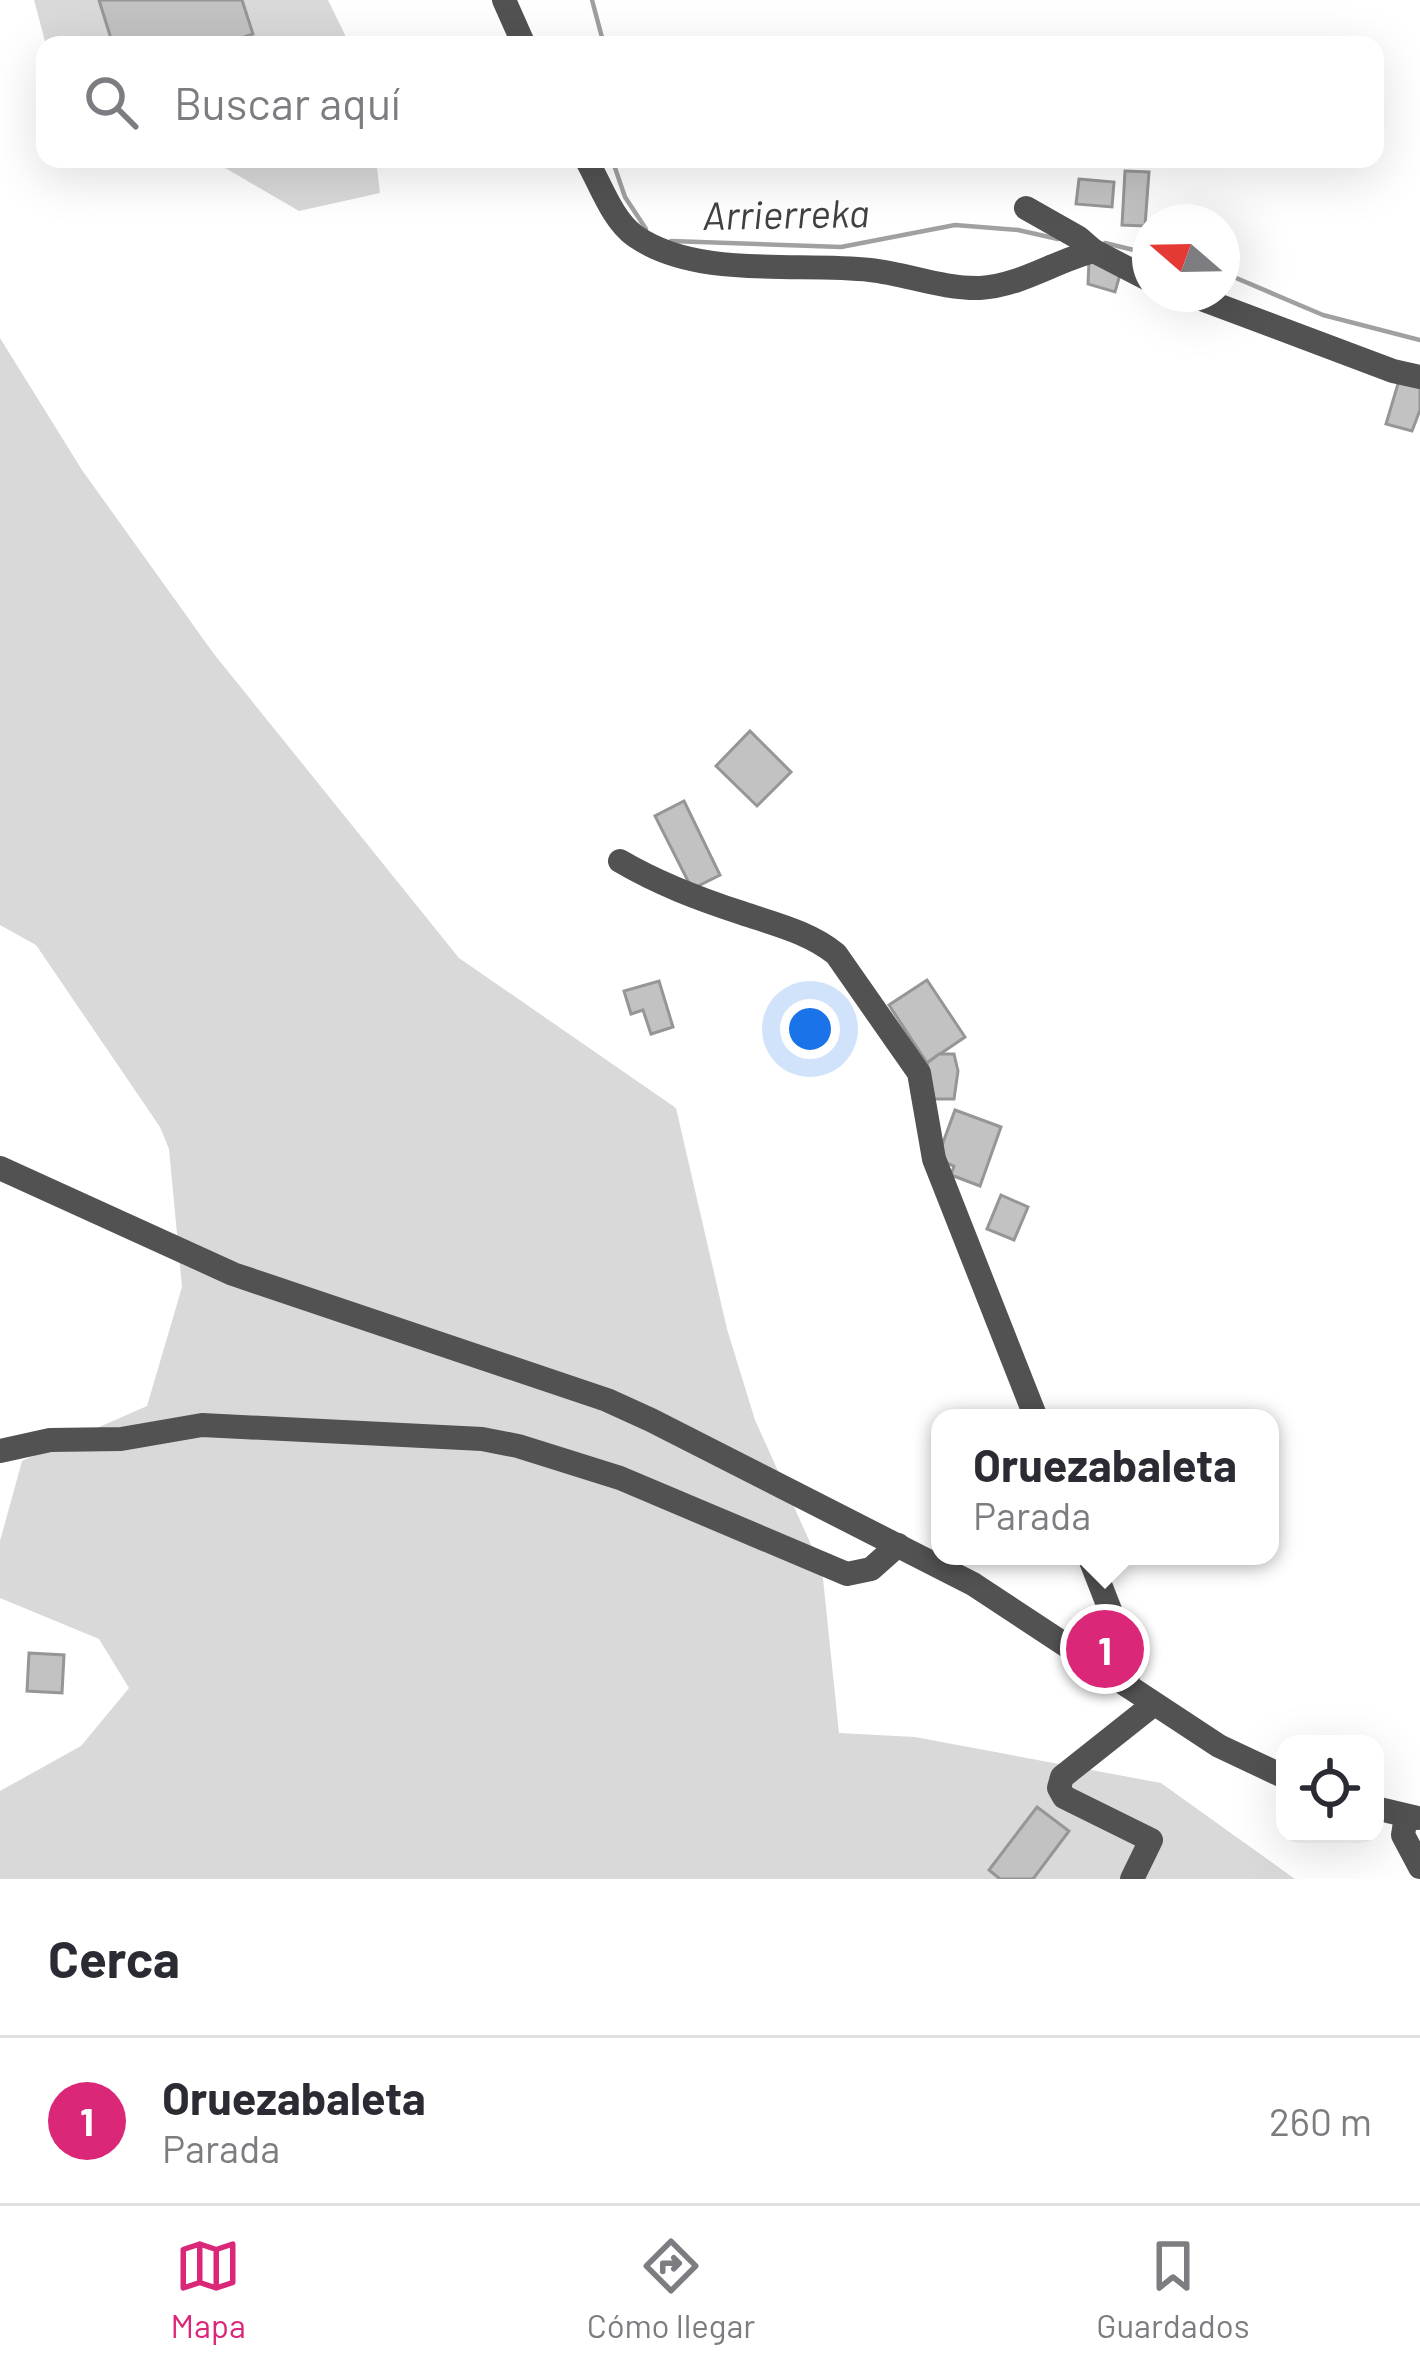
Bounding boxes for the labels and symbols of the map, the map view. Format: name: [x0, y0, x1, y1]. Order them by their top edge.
water label: Arrierreka: [702, 188, 870, 238]
north arrow: [1132, 204, 1240, 312]
your location: [780, 999, 840, 1059]
pin: 1: [1066, 1604, 1144, 1694]

